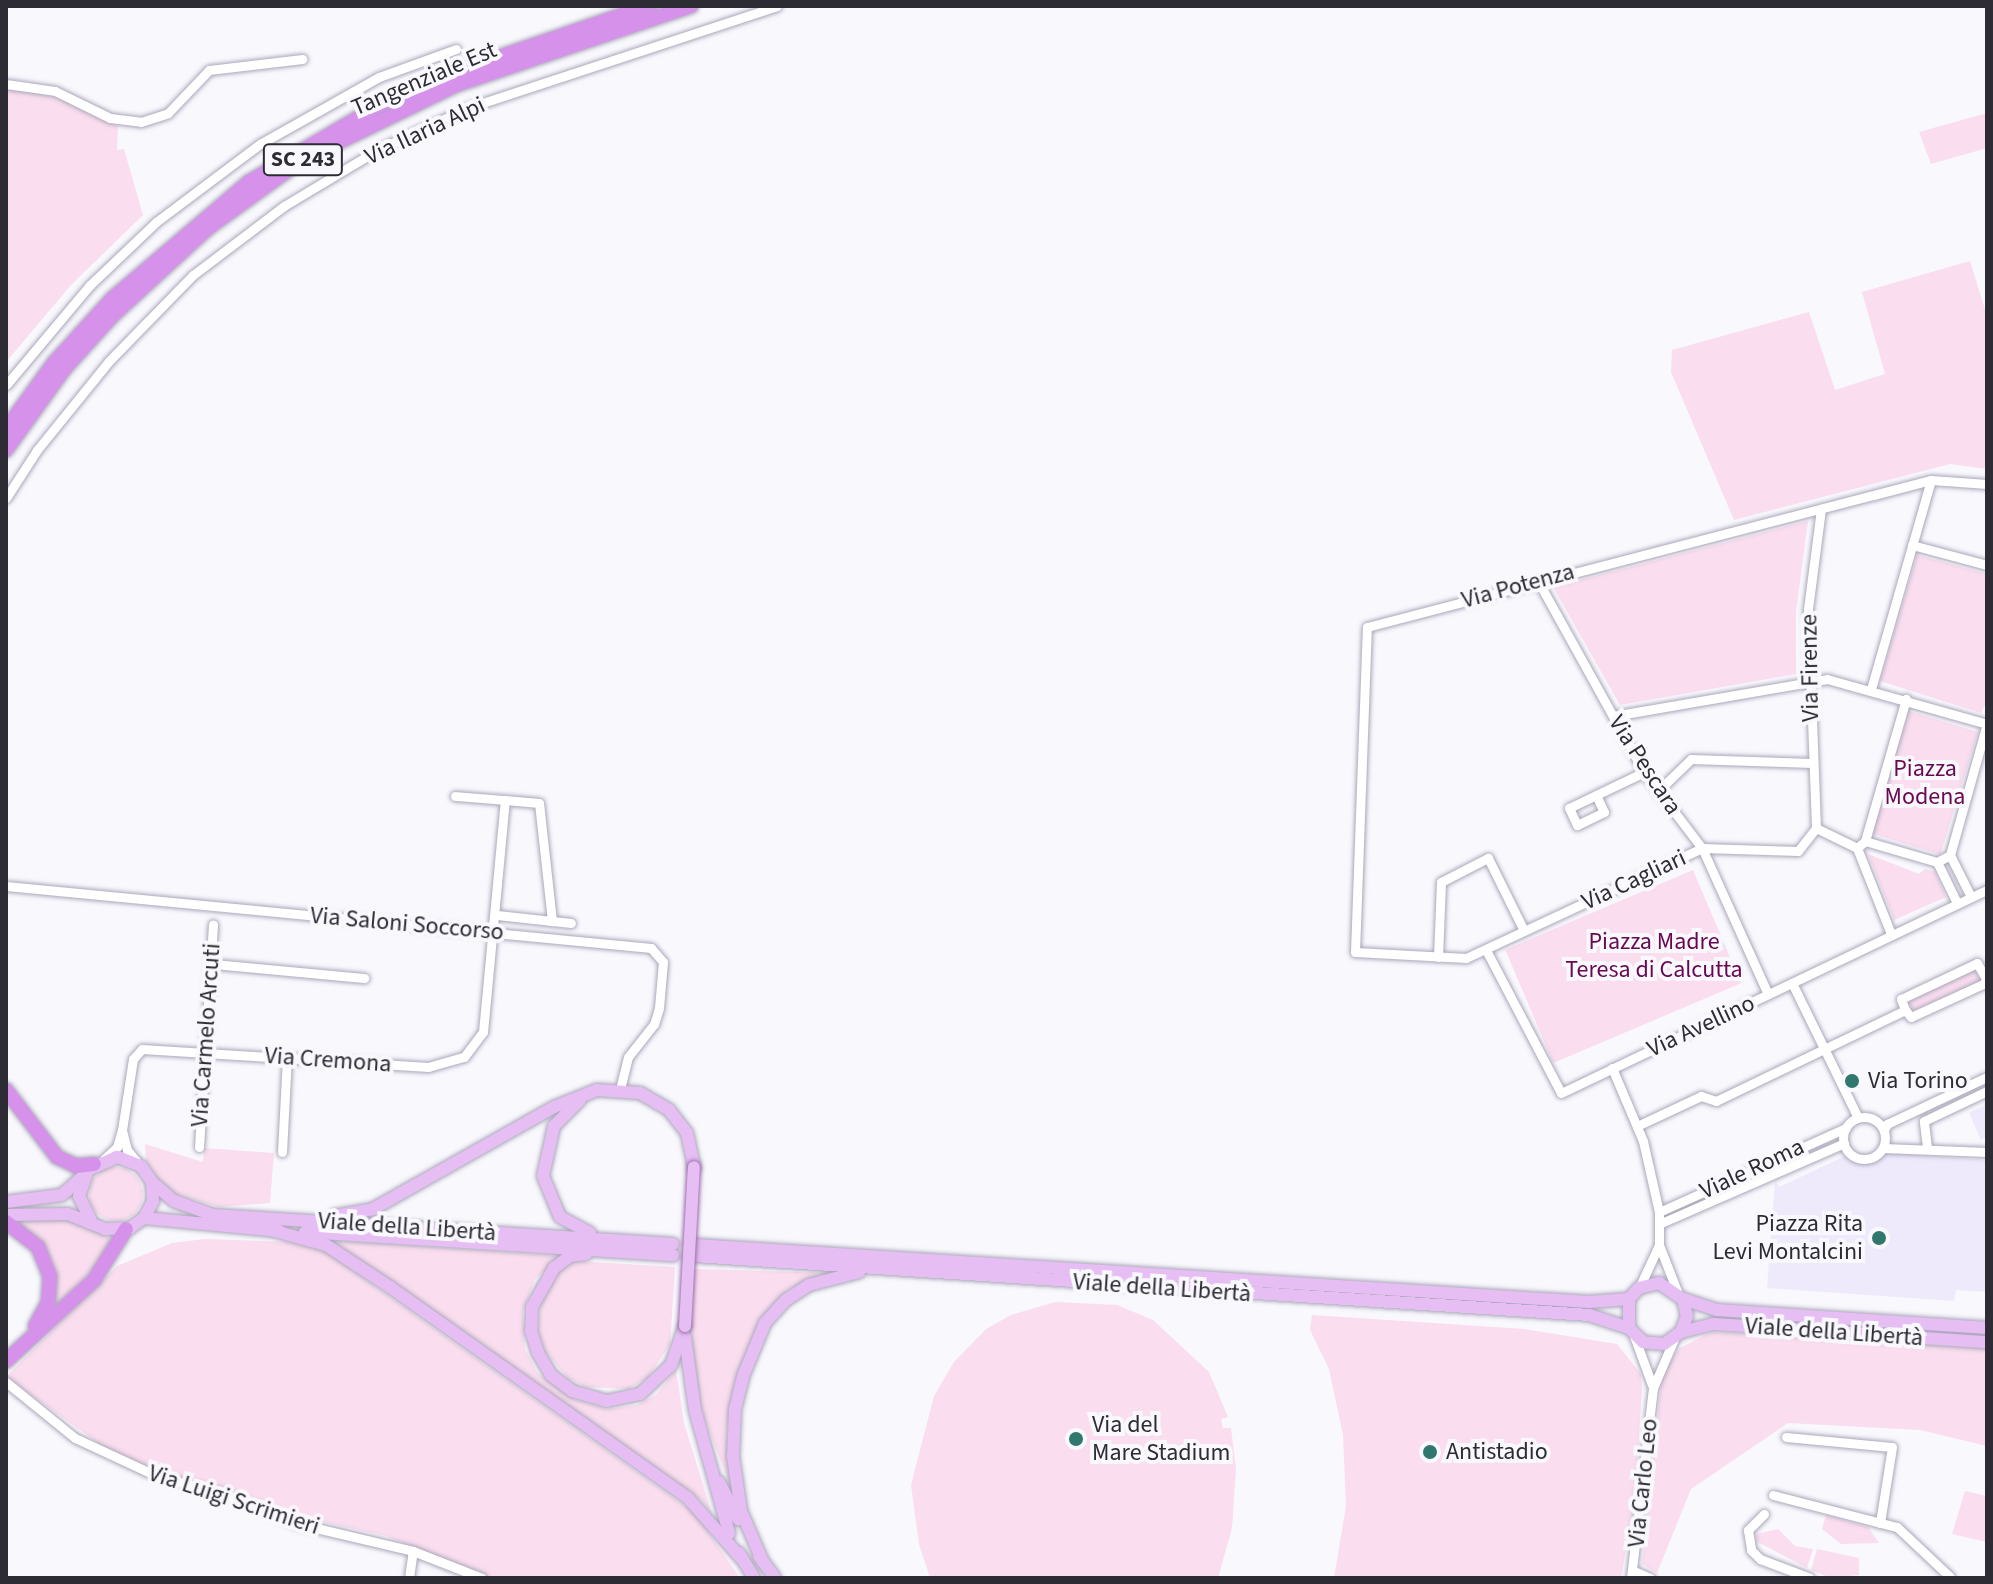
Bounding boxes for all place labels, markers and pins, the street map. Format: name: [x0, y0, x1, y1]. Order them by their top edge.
place label: Via Torino: [1868, 1067, 1968, 1095]
marker: Via Torino: [1843, 1072, 1861, 1090]
place label: Piazza Rita Levi Montalcini: [1712, 1210, 1863, 1266]
marker: Piazza Rita Levi Montalcini: [1870, 1229, 1888, 1247]
place label: Via del Mare Stadium: [1092, 1411, 1230, 1467]
marker: Via del Mare Stadium: [1067, 1430, 1085, 1448]
place label: Antistadio: [1446, 1438, 1548, 1466]
marker: Antistadio: [1421, 1443, 1439, 1461]

